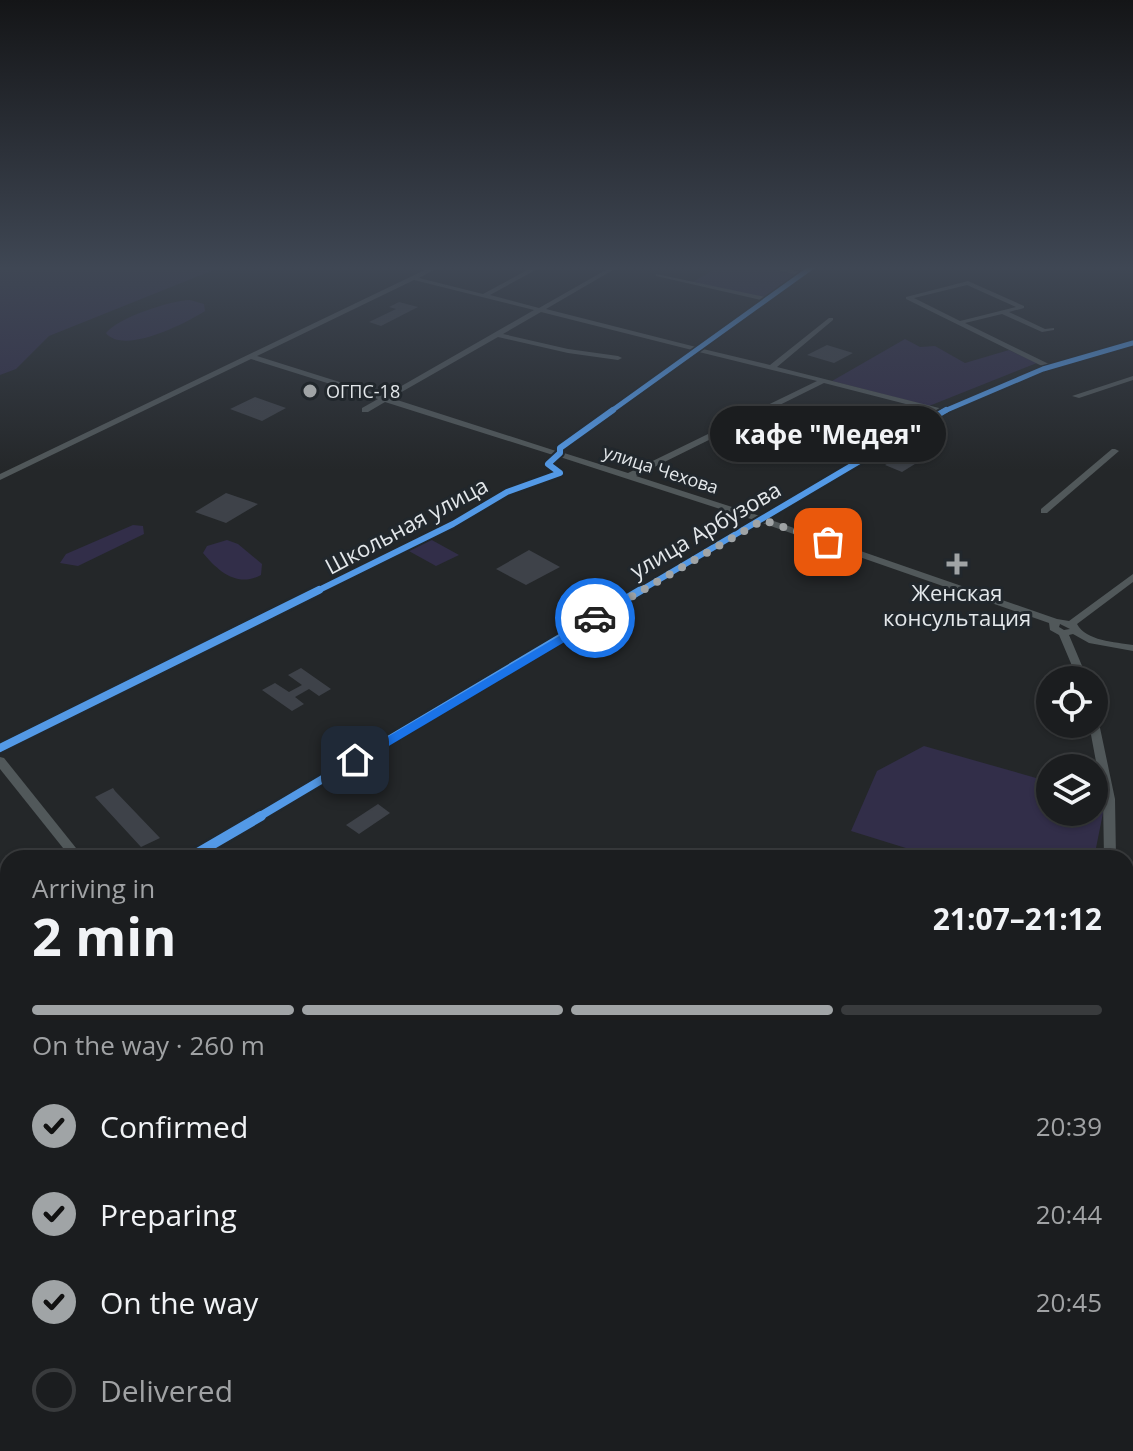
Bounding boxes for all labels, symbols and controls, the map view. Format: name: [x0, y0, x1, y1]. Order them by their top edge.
place label: ОГПС-18: [326, 379, 400, 403]
marker: ОГПС-18: [301, 382, 319, 400]
callout: кафе "Медея": [710, 406, 946, 462]
text: кафе "Медея": [734, 416, 922, 452]
street label: улица Чехова: [600, 439, 722, 499]
street label: Школьная улица: [319, 469, 493, 581]
street label: улица Арбузова: [624, 474, 786, 584]
pin: [794, 508, 862, 576]
icon: bag: [806, 520, 850, 564]
marker: Женская консультация: [946, 553, 968, 575]
place label: Женская консультация: [883, 577, 1031, 632]
courier: [555, 578, 635, 658]
icon: car: [573, 596, 617, 640]
map controls: [1036, 666, 1108, 826]
button: locate: [1036, 666, 1108, 738]
pin: [321, 726, 389, 794]
icon: home: [333, 738, 377, 782]
button: layers: [1036, 754, 1108, 826]
text: Arriving in: [32, 870, 155, 906]
text: 21:07–21:12: [933, 898, 1102, 939]
text: 2 min: [32, 900, 176, 971]
text: On the way · 260 m: [32, 1027, 265, 1063]
icon: check: [32, 1104, 76, 1148]
text: Confirmed: [100, 1106, 248, 1147]
text: 20:39: [1036, 1108, 1102, 1144]
icon: check: [32, 1192, 76, 1236]
text: Preparing: [100, 1194, 237, 1235]
text: 20:44: [1036, 1196, 1102, 1232]
icon: check: [32, 1280, 76, 1324]
text: On the way: [100, 1282, 258, 1323]
text: 20:45: [1036, 1284, 1102, 1320]
text: Delivered: [100, 1370, 233, 1411]

